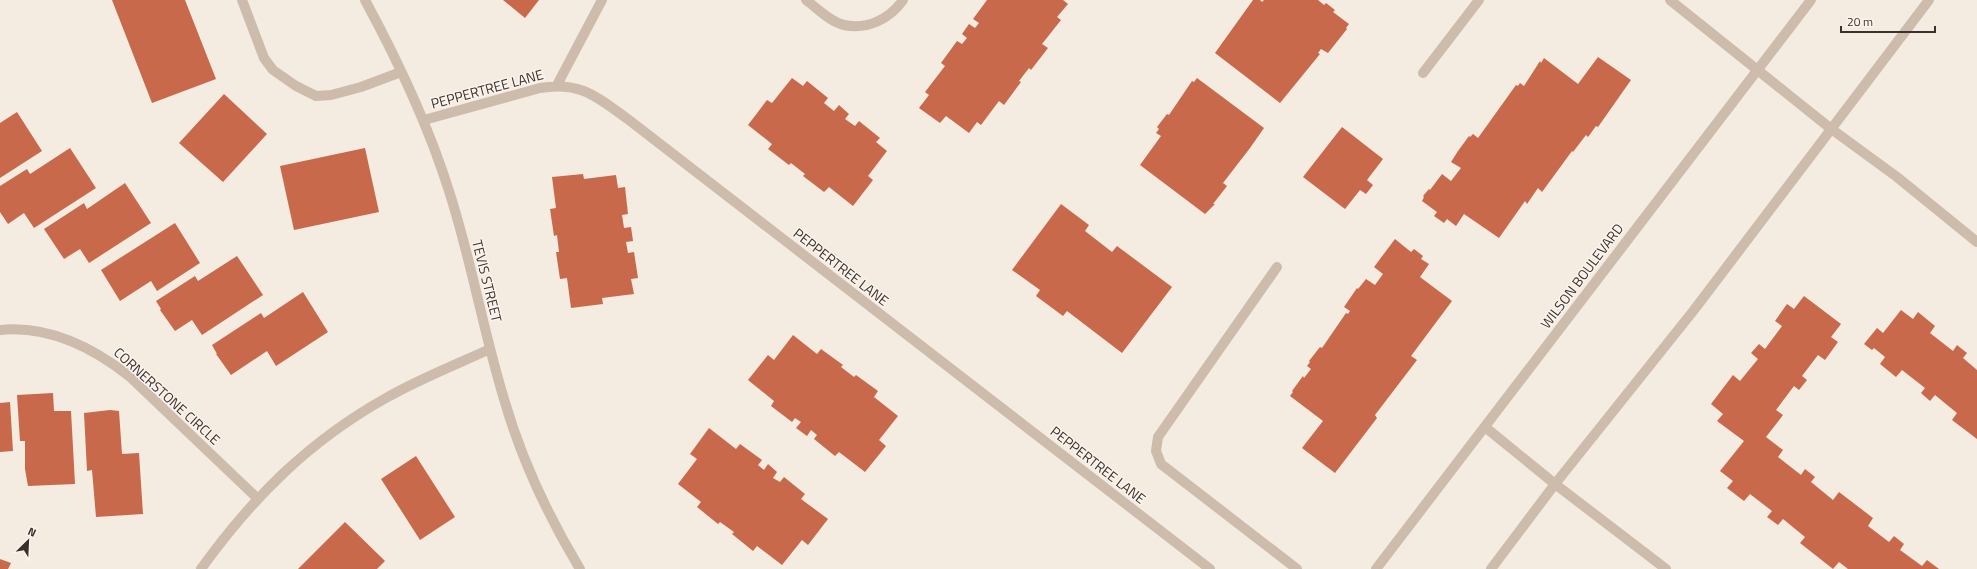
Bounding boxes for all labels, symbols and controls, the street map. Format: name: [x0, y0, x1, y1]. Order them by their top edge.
scale bar: [1841, 8, 1935, 34]
text: 20 m: [1847, 12, 1873, 31]
street label: PEPPERTREE LANE: [428, 63, 546, 114]
street label: WILSON BOULEVARD: [1535, 219, 1628, 333]
street label: PEPPERTREE LANE: [789, 223, 894, 311]
street label: TEVIS STREET: [467, 238, 508, 325]
street label: CORNERSTONE CIRCLE: [109, 342, 225, 449]
street label: PEPPERTREE LANE: [1046, 421, 1151, 509]
north arrow: [8, 521, 48, 561]
text: N: [25, 523, 39, 541]

